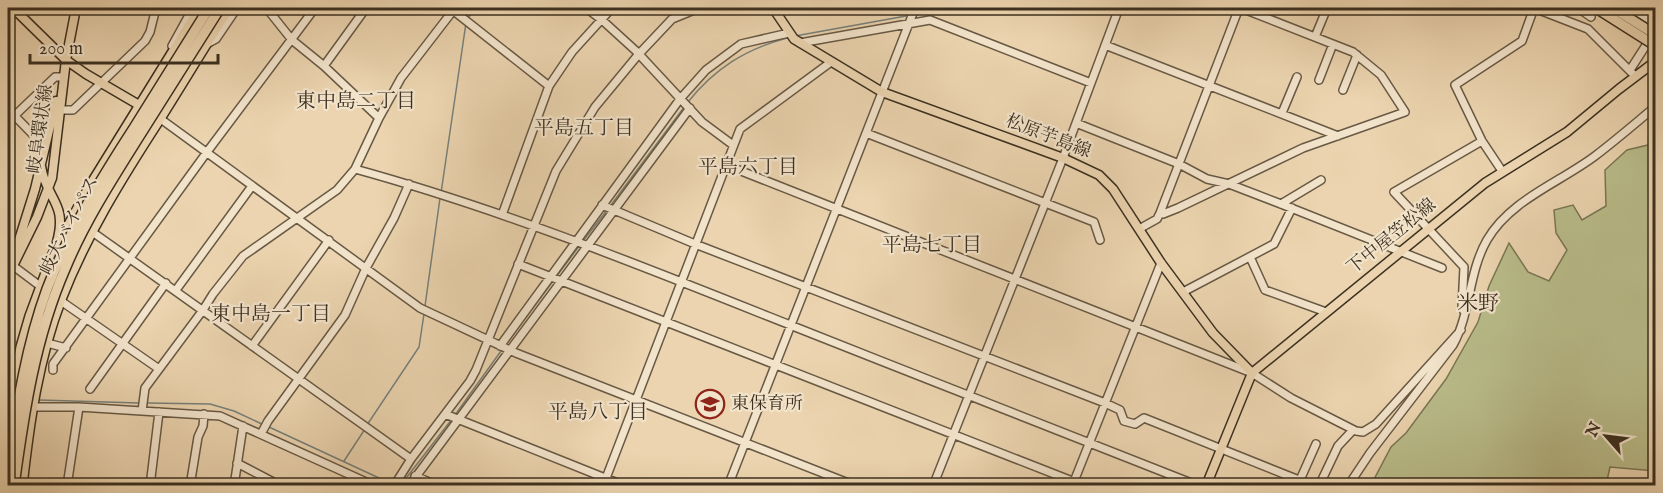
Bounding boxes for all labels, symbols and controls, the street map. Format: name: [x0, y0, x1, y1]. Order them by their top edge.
scale bar: [30, 27, 218, 65]
text: 200 m: [39, 38, 83, 61]
street label: 岐阜環状線: [23, 83, 59, 175]
district label: 東中島二丁目: [296, 89, 416, 114]
street label: 松原芋島線: [1002, 110, 1094, 164]
district label: 平島五丁目: [534, 116, 634, 141]
district label: 平島六丁目: [698, 155, 798, 180]
street label: 岐大バイパス: [35, 173, 105, 279]
street label: 下中屋笠松線: [1343, 194, 1441, 280]
district label: 平島七丁目: [882, 233, 982, 258]
district label: 米野: [1457, 291, 1499, 318]
district label: 東中島一丁目: [211, 302, 331, 327]
school or university icon: 東保育所: [694, 388, 726, 420]
place label: 東保育所: [731, 393, 803, 416]
district label: 平島八丁目: [548, 400, 648, 425]
north arrow: [1576, 406, 1636, 466]
text: N: [1582, 419, 1607, 442]

